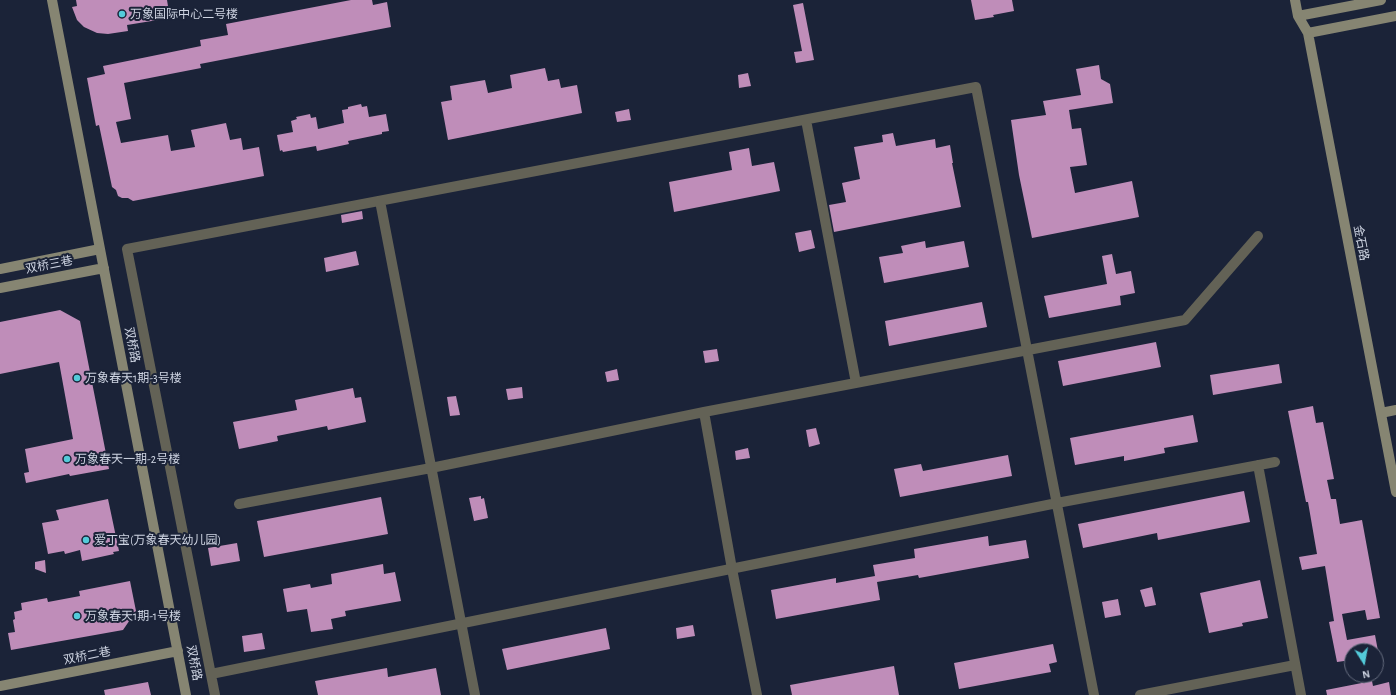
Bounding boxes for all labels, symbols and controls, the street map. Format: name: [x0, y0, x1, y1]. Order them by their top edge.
place label: 万象国际中心二号楼: [130, 7, 238, 21]
marker: 万象国际中心二号楼: [117, 9, 127, 19]
street label: 金石路: [1350, 224, 1372, 262]
street label: 双桥三巷: [24, 253, 74, 277]
street label: 双桥路: [121, 326, 143, 364]
place label: 万象春天1期-3号楼: [85, 371, 182, 385]
marker: 万象春天1期-3号楼: [72, 373, 82, 383]
place label: 万象春天一期-2号楼: [75, 452, 180, 466]
marker: 万象春天一期-2号楼: [62, 454, 72, 464]
place label: 爱丁宝(万象春天幼儿园): [94, 533, 221, 547]
marker: 爱丁宝(万象春天幼儿园): [81, 535, 91, 545]
place label: 万象春天1期-1号楼: [85, 609, 181, 623]
marker: 万象春天1期-1号楼: [72, 611, 82, 621]
north arrow: [1344, 643, 1384, 683]
street label: 双桥二巷: [62, 644, 112, 668]
street label: 双桥路: [183, 644, 205, 682]
text: N: [1361, 668, 1371, 680]

